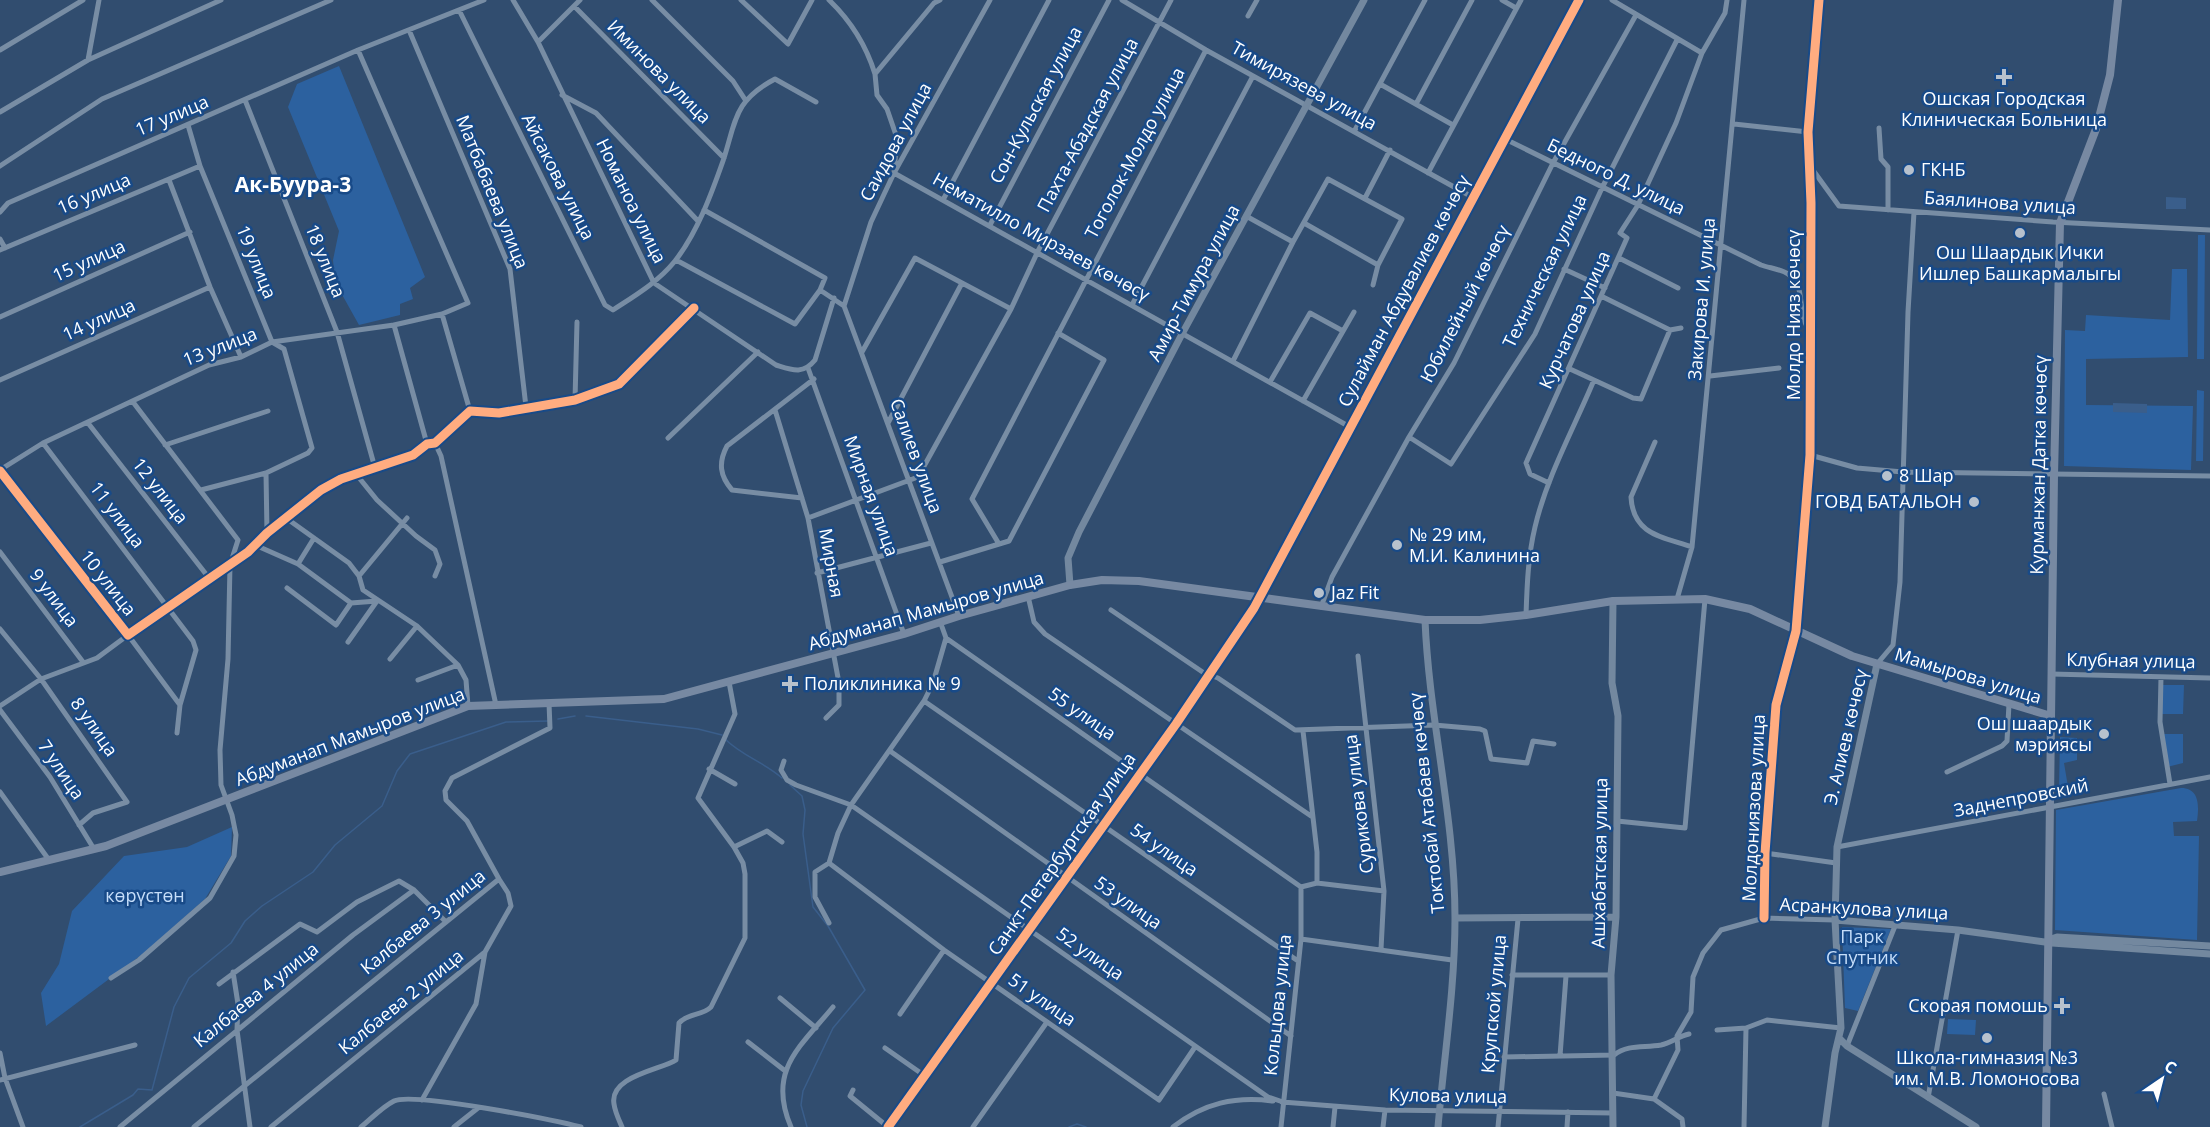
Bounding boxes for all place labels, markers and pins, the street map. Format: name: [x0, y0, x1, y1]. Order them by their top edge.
marker: Ошская Городская Клиническая Больница: [1995, 68, 2013, 86]
place label: Ошская Городская Клиническая Больница: [1901, 86, 2107, 131]
place label: ГКНБ: [1921, 157, 1966, 181]
marker: ГКНБ: [1902, 163, 1916, 177]
marker: Ош Шаардык Ички Ишлер Башкармалыгы: [2013, 226, 2027, 240]
place label: Ош Шаардык Ички Ишлер Башкармалыгы: [1919, 240, 2121, 285]
place label: 8 Шар: [1899, 463, 1954, 487]
marker: 8 Шар: [1880, 469, 1894, 483]
place label: ГОВД БАТАЛЬОН: [1815, 489, 1962, 513]
marker: ГОВД БАТАЛЬОН: [1967, 495, 1981, 509]
place label: № 29 им, М.И. Калинина: [1409, 522, 1540, 567]
marker: № 29 им, М.И. Калинина: [1390, 538, 1404, 552]
place label: Jaz Fit: [1329, 580, 1379, 604]
marker: Jaz Fit: [1312, 586, 1326, 600]
place label: Поликлиника № 9: [804, 671, 961, 695]
marker: Поликлиника № 9: [781, 675, 799, 693]
place label: Ош шаардык мэриясы: [1977, 711, 2093, 756]
marker: Ош шаардык мэриясы: [2097, 727, 2111, 741]
place label: Скорая помошь: [1908, 993, 2048, 1017]
marker: Скорая помошь: [2053, 997, 2071, 1015]
marker: Школа-гимназия №3 им. М.В. Ломоносова: [1980, 1031, 1994, 1045]
place label: Школа-гимназия №3 им. М.В. Ломоносова: [1894, 1045, 2080, 1090]

